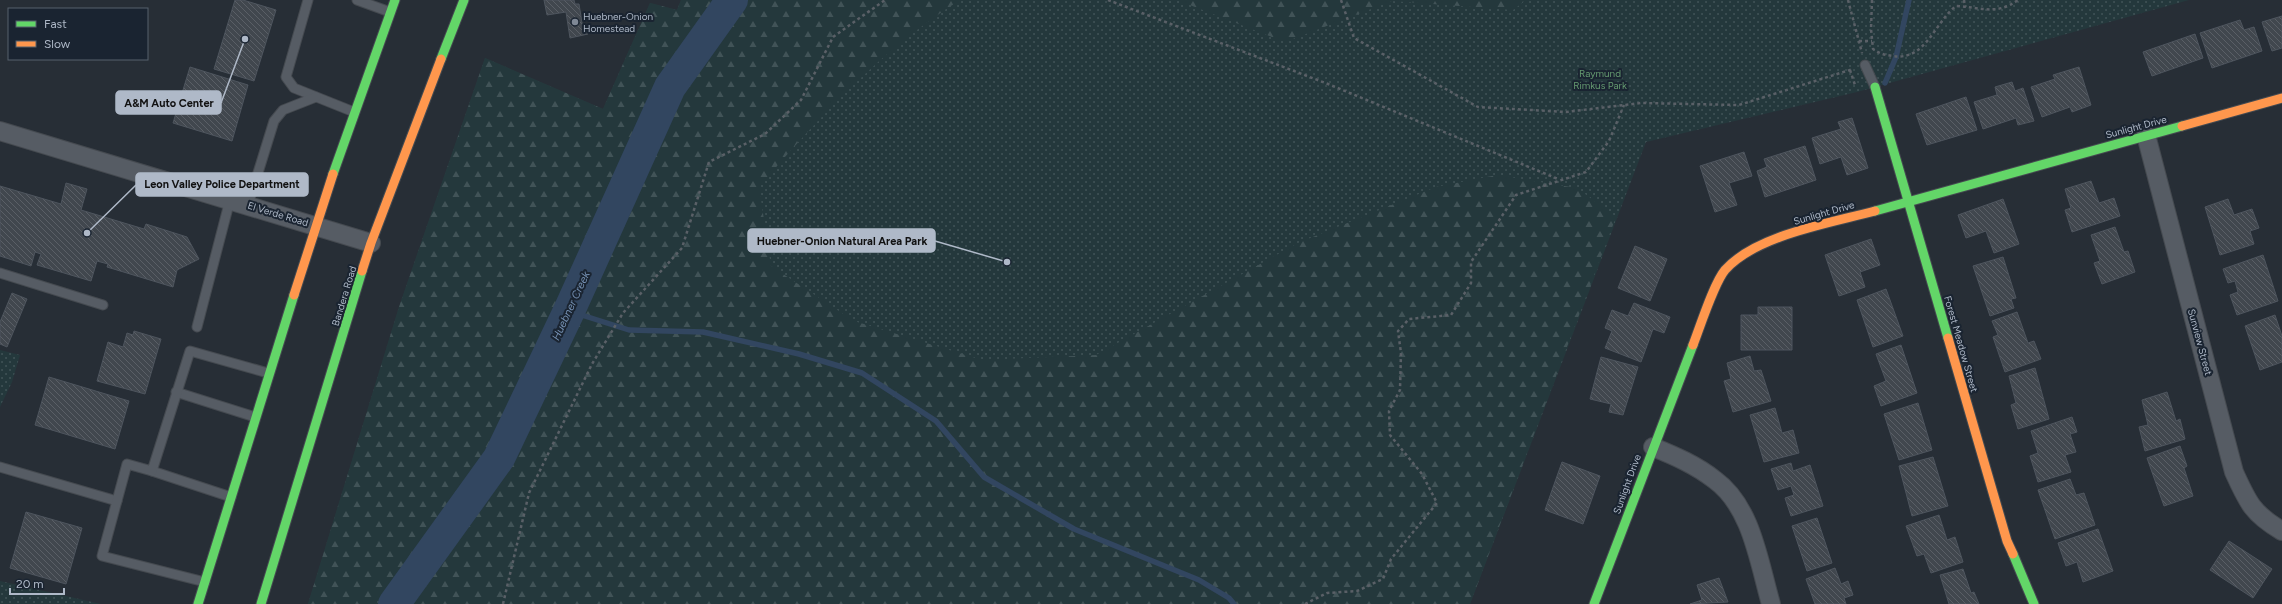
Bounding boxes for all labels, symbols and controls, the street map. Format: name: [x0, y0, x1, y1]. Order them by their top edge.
legend: [8, 8, 148, 60]
place label: Huebner-Onion Homestead: [583, 10, 653, 35]
text: Fast: [44, 17, 67, 31]
marker: Huebner-Onion Homestead: [570, 17, 580, 27]
text: Slow: [44, 37, 71, 51]
park label: Raymund Rimkus Park: [1573, 67, 1627, 92]
callout: A&M Auto Center: [116, 91, 221, 114]
text: A&M Auto Center: [124, 97, 215, 110]
street label: Sunlight Drive: [2104, 112, 2168, 141]
callout: Leon Valley Police Department: [136, 173, 308, 196]
text: Leon Valley Police Department: [144, 178, 300, 191]
street label: Sunlight Drive: [1792, 198, 1856, 228]
street label: El Verde Road: [246, 199, 310, 229]
callout: Huebner-Onion Natural Area Park: [748, 229, 935, 252]
text: Huebner-Onion Natural Area Park: [757, 235, 927, 248]
street label: Bandera Road: [329, 264, 359, 328]
water label: Huebner Creek: [549, 269, 593, 343]
street label: Forest Meadow Street: [1941, 294, 1981, 394]
street label: Sunview Street: [2185, 307, 2215, 377]
street label: Sunlight Drive: [1610, 452, 1644, 516]
scale bar: [10, 570, 64, 596]
text: 20 m: [16, 577, 44, 591]

